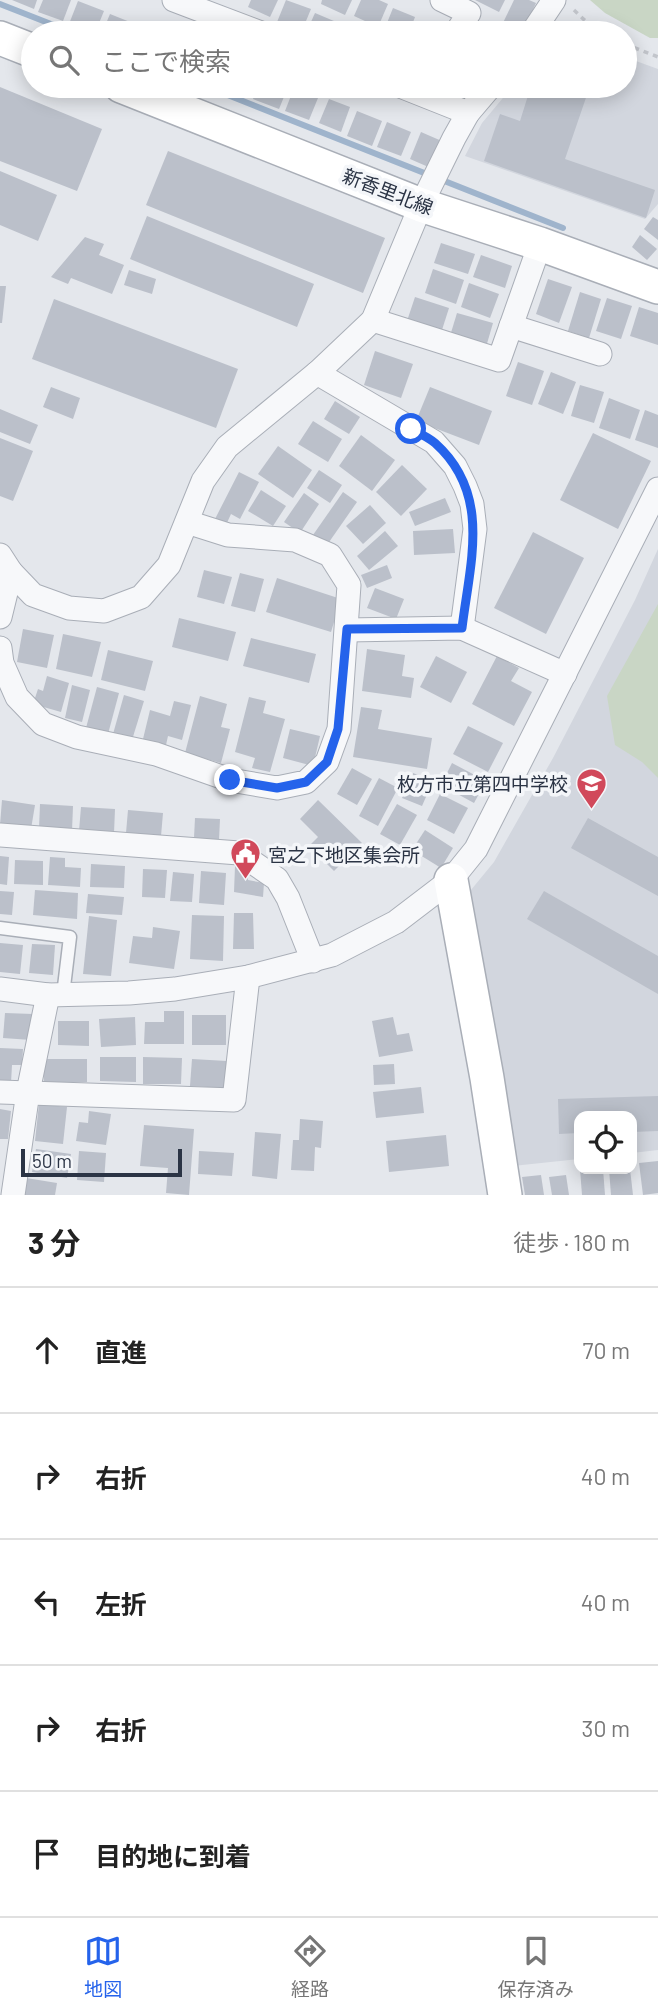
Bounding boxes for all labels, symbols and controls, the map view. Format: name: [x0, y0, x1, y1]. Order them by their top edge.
search box: [21, 21, 637, 98]
icon: search: [45, 41, 83, 79]
text: ここで検索: [101, 45, 231, 76]
street label: 新香里北線: [340, 163, 436, 219]
route start: [395, 413, 426, 444]
route end: [214, 764, 245, 795]
school or university icon: 枚方市立第四中学校: [574, 766, 608, 810]
place label: 枚方市立第四中学校: [397, 772, 568, 795]
public building icon: 宮之下地区集会所: [228, 837, 262, 881]
place label: 宮之下地区集会所: [268, 843, 420, 866]
map controls: [574, 1111, 637, 1174]
button: locate: [574, 1111, 637, 1174]
scale bar: [21, 1146, 182, 1178]
text: 50 m: [32, 1149, 72, 1172]
text: 3 分: [28, 1224, 80, 1260]
text: 徒歩 · 180 m: [513, 1228, 630, 1256]
icon: ahead: [28, 1331, 66, 1369]
text: 直進: [95, 1336, 147, 1367]
text: 70 m: [583, 1336, 630, 1364]
icon: right: [28, 1457, 66, 1495]
text: 右折: [95, 1462, 147, 1493]
text: 40 m: [581, 1462, 630, 1490]
icon: left: [28, 1583, 66, 1621]
text: 左折: [95, 1588, 147, 1619]
text: 40 m: [581, 1588, 630, 1616]
icon: right: [28, 1709, 66, 1747]
text: 右折: [95, 1714, 147, 1745]
text: 30 m: [582, 1714, 630, 1742]
icon: arrive: [28, 1835, 66, 1873]
text: 目的地に到着: [95, 1840, 251, 1871]
tab: 地図: [84, 1932, 122, 2001]
tab: 経路: [291, 1932, 329, 2001]
tab: 保存済み: [498, 1932, 574, 2001]

